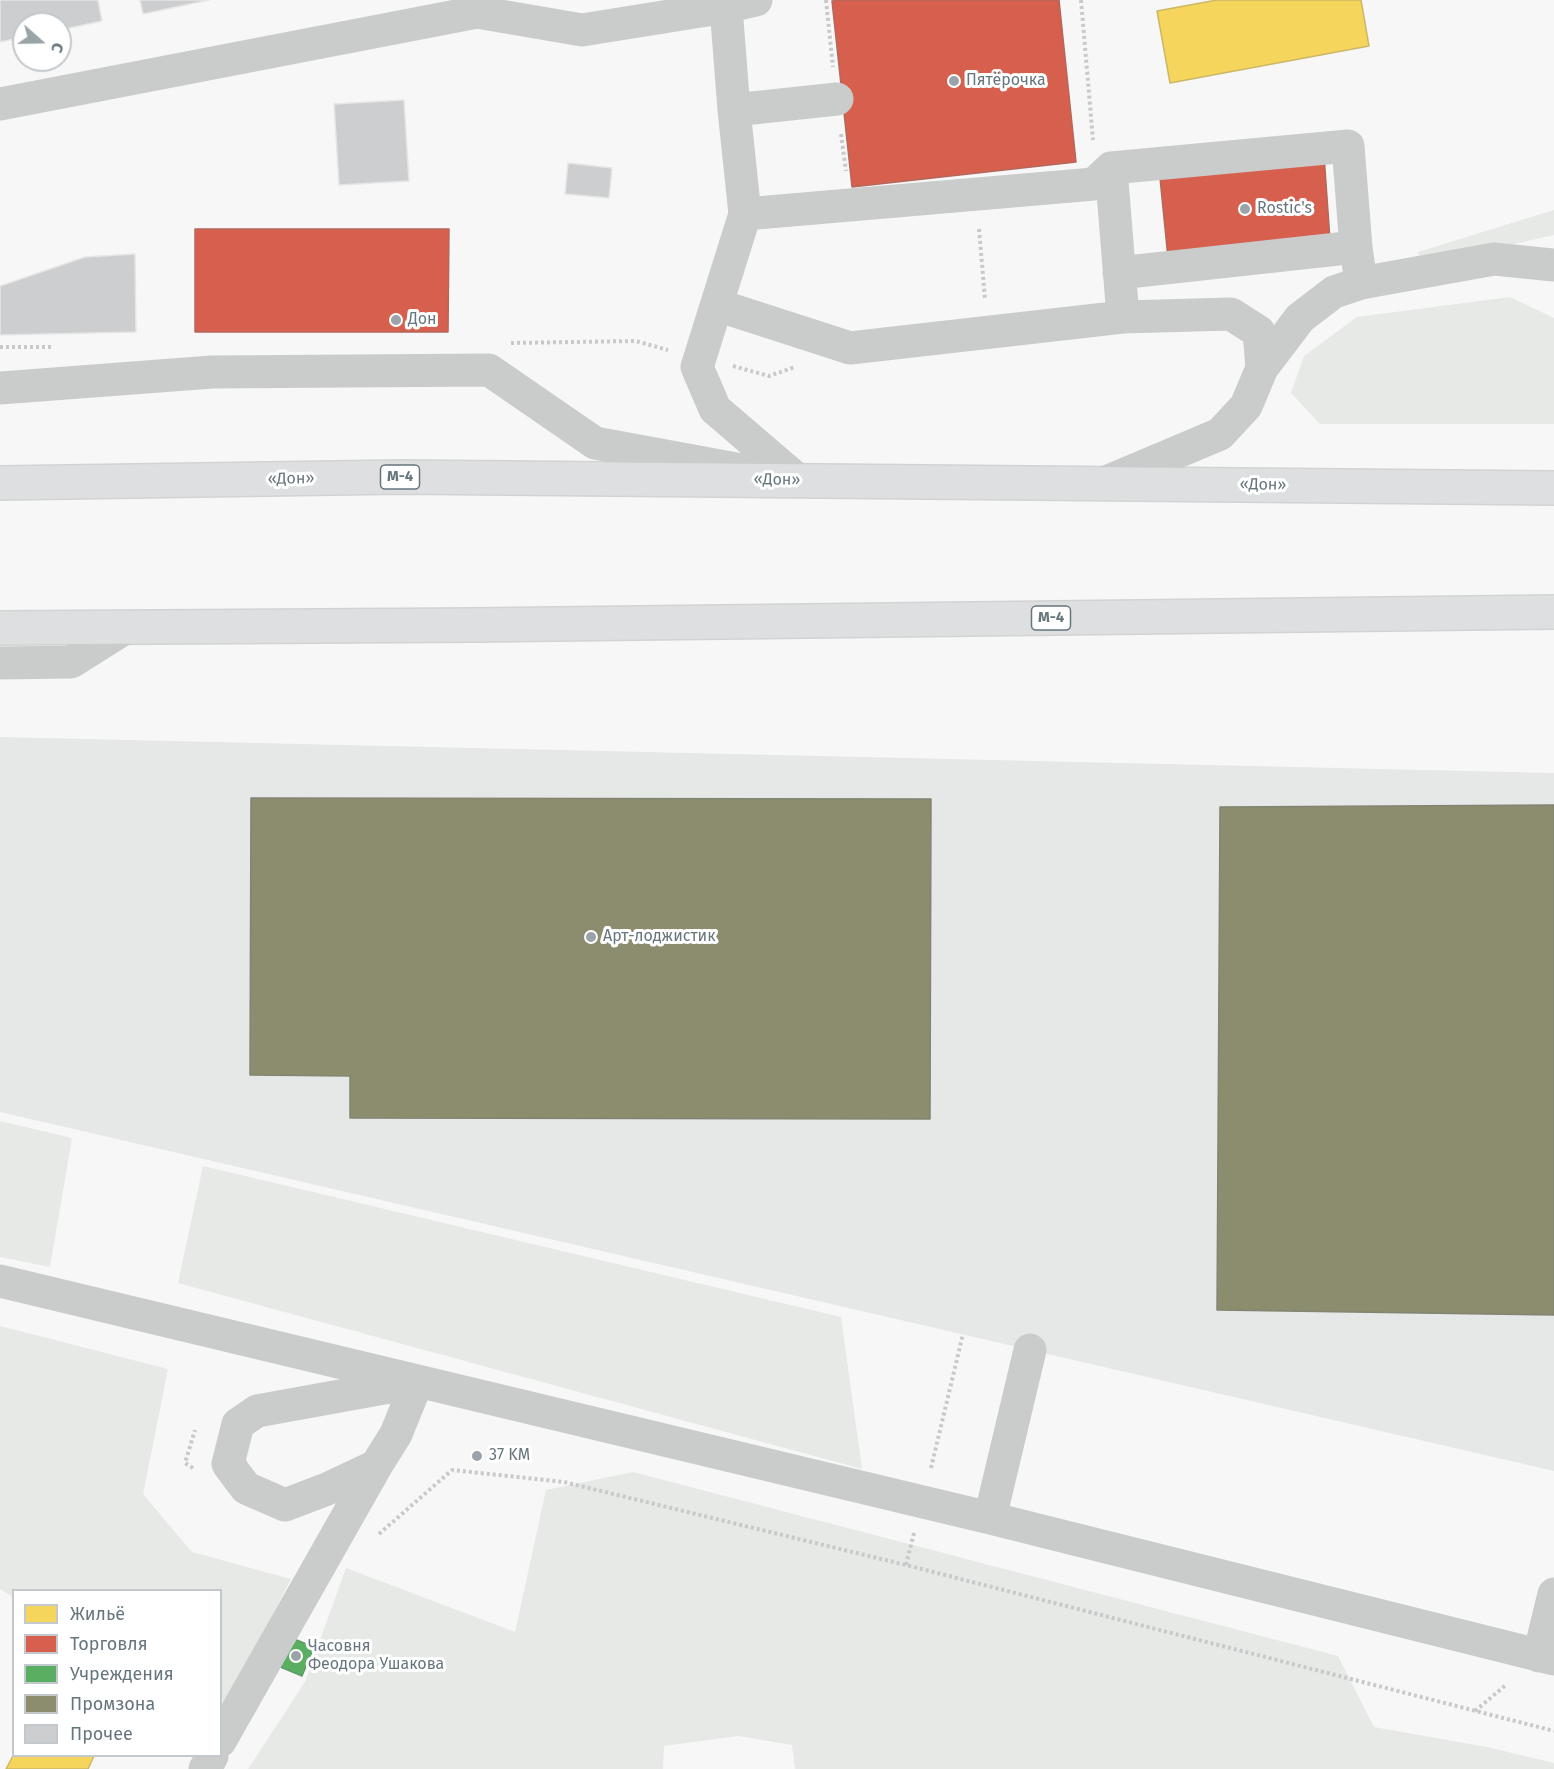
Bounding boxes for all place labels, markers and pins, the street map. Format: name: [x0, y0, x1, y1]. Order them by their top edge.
place label: Пятёрочка: [966, 71, 1046, 91]
marker: Пятёрочка: [947, 74, 961, 88]
place label: Rostic's: [1257, 199, 1312, 219]
marker: Rostic's: [1238, 202, 1252, 216]
place label: Дон: [408, 310, 437, 330]
marker: Дон: [389, 313, 403, 327]
place label: Арт-лоджистик: [603, 927, 715, 947]
marker: Арт-лоджистик: [584, 930, 598, 944]
place label: 37 KM: [489, 1446, 530, 1466]
marker: 37 KM: [470, 1449, 484, 1463]
place label: Часовня Феодора Ушакова: [308, 1637, 444, 1675]
marker: Часовня Феодора Ушакова: [289, 1649, 303, 1663]

